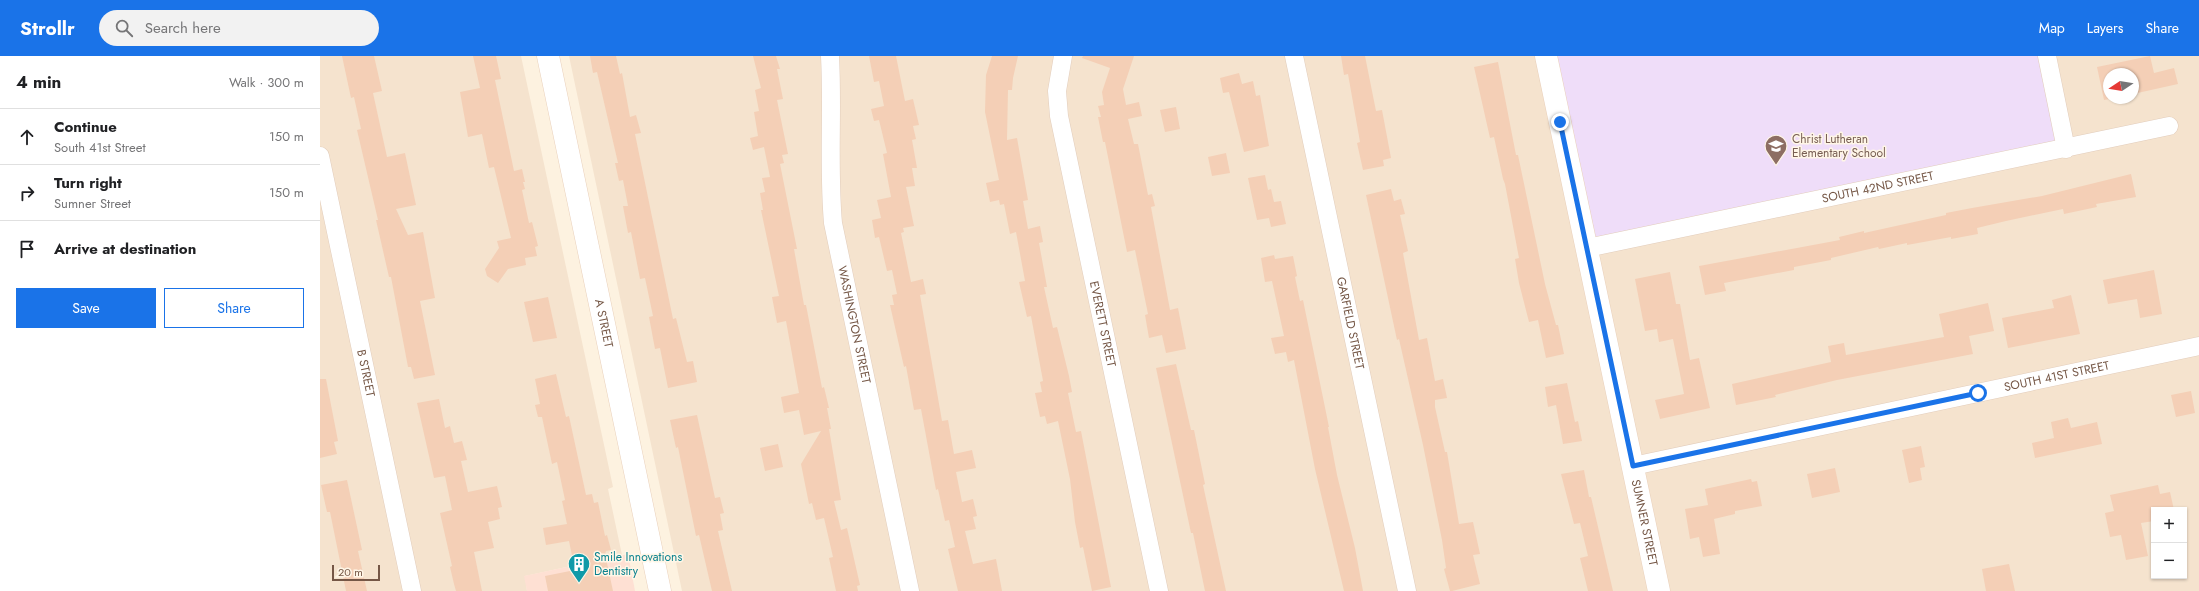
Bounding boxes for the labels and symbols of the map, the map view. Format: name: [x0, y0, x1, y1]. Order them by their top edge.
north arrow: [2103, 68, 2139, 104]
route end: [1551, 113, 1569, 131]
place label: Christ Lutheran Elementary School: [1792, 130, 1886, 162]
school or university icon: Christ Lutheran Elementary School: [1763, 133, 1789, 166]
street label: SOUTH 42ND STREET: [1820, 166, 1936, 208]
street label: WASHINGTON STREET: [833, 264, 875, 386]
street label: GARFIELD STREET: [1332, 275, 1369, 371]
street label: EVERETT STREET: [1085, 279, 1121, 369]
street label: A STREET: [590, 297, 618, 350]
street label: B STREET: [352, 348, 380, 399]
street label: SOUTH 41ST STREET: [2002, 356, 2111, 396]
route start: [1969, 384, 1987, 402]
street label: SUMNER STREET: [1627, 478, 1663, 568]
place label: Smile Innovations Dentistry: [594, 548, 682, 580]
building icon: Smile Innovations Dentistry: [566, 551, 592, 584]
scale bar: [332, 563, 380, 582]

